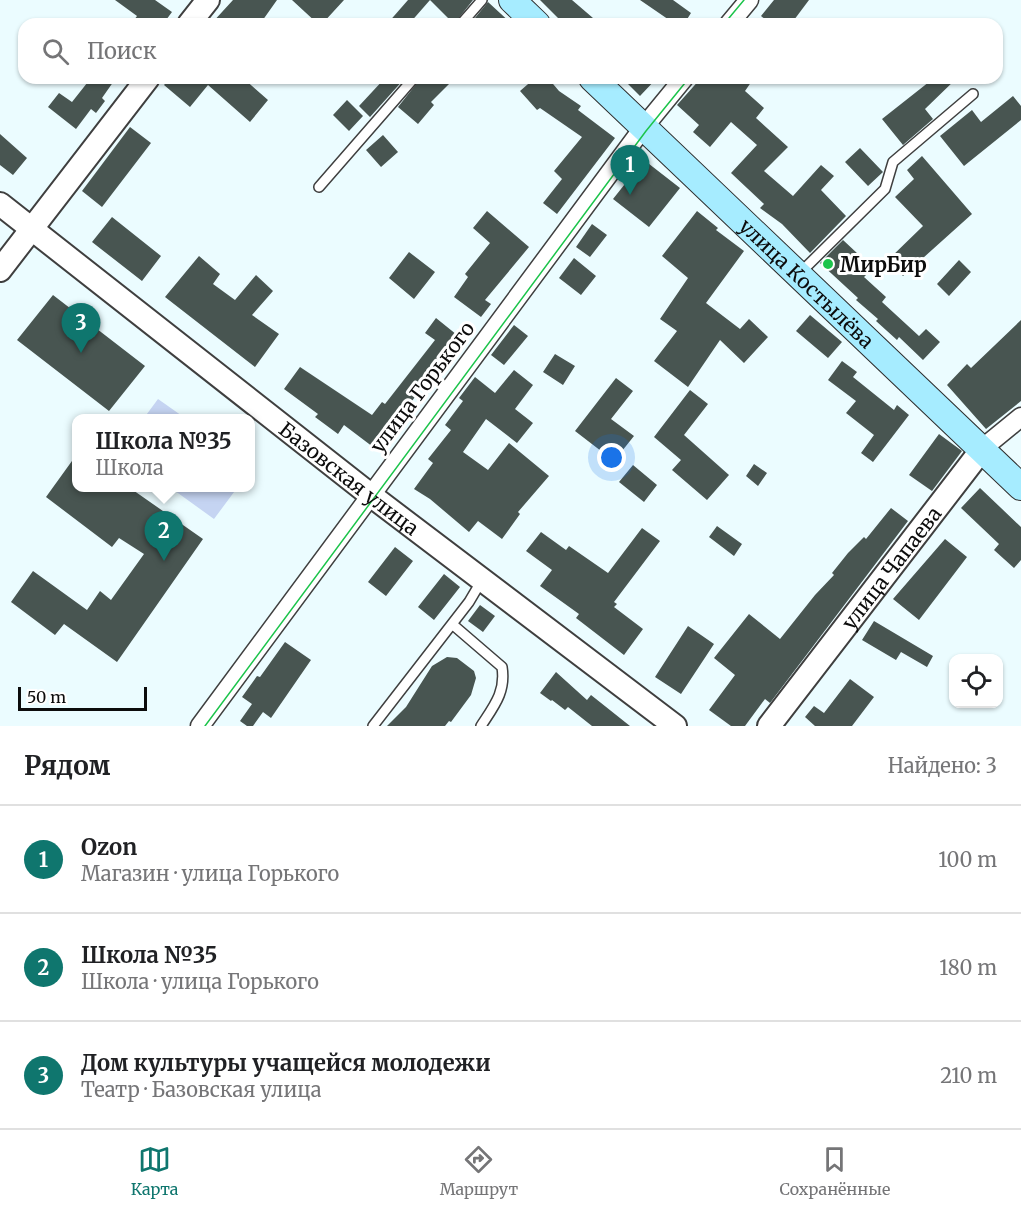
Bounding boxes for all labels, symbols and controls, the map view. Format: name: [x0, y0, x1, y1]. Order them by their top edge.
search box: [18, 18, 1003, 84]
icon: search: [39, 35, 72, 68]
text: Поиск: [87, 37, 157, 65]
pin: 1: [610, 146, 650, 195]
street label: улица Костылёва: [734, 213, 880, 353]
place label: МирБир: [840, 252, 927, 277]
marker: МирБир: [821, 257, 835, 271]
pin: 3: [62, 304, 100, 353]
street label: улица Горького: [365, 316, 480, 458]
popup: [72, 414, 255, 492]
street label: Базовская улица: [275, 416, 424, 540]
text: Школа №35: [95, 427, 232, 455]
your location: [597, 443, 626, 472]
text: Школа: [95, 455, 164, 480]
street label: улица Чапаева: [836, 501, 946, 634]
pin: 2: [144, 512, 184, 561]
map controls: [949, 654, 1003, 708]
button: locate: [949, 654, 1003, 708]
scale bar: [18, 684, 147, 712]
text: 50 m: [27, 687, 66, 707]
text: Рядом: [24, 749, 110, 782]
text: Найдено: 3: [888, 753, 997, 778]
text: Ozon: [81, 833, 137, 861]
text: 1: [39, 847, 48, 872]
text: 100 m: [938, 847, 997, 872]
text: Магазин · улица Горького: [81, 861, 339, 886]
text: Школа №35: [81, 941, 217, 969]
text: 2: [38, 955, 49, 980]
text: 180 m: [939, 955, 997, 980]
text: Школа · улица Горького: [81, 969, 319, 994]
text: Дом культуры учащейся молодежи: [81, 1049, 491, 1077]
text: 3: [38, 1063, 49, 1088]
text: 210 m: [940, 1063, 997, 1088]
text: Театр · Базовская улица: [81, 1077, 321, 1102]
tab: Карта: [131, 1143, 178, 1199]
tab: Маршрут: [440, 1143, 518, 1199]
tab: Сохранённые: [780, 1143, 890, 1199]

